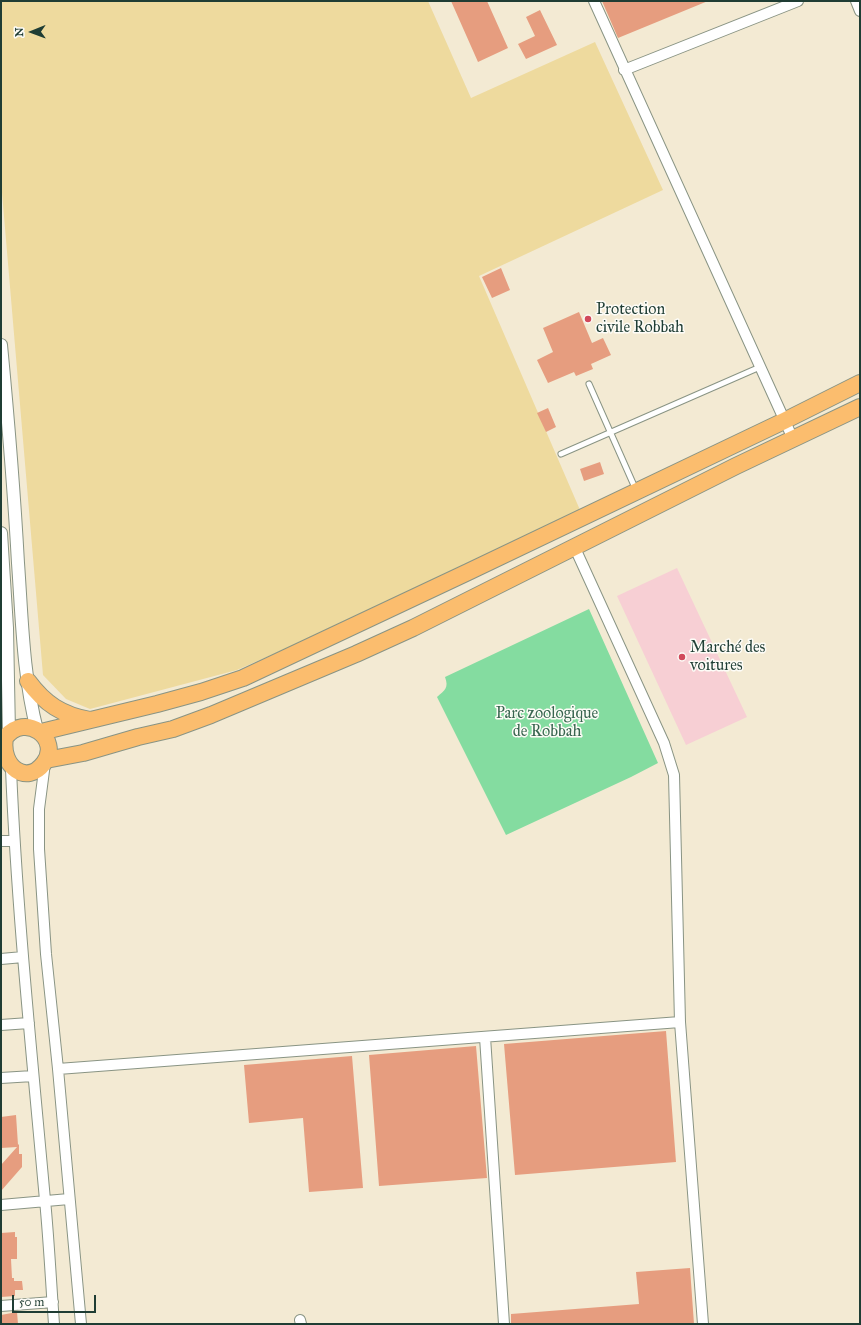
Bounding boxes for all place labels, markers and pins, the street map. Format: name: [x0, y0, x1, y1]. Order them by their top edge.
place label: Protection civile Robbah: [596, 300, 684, 338]
marker: Protection civile Robbah: [583, 314, 593, 324]
place label: Marché des voitures: [690, 638, 765, 676]
marker: Marché des voitures: [677, 652, 687, 662]

